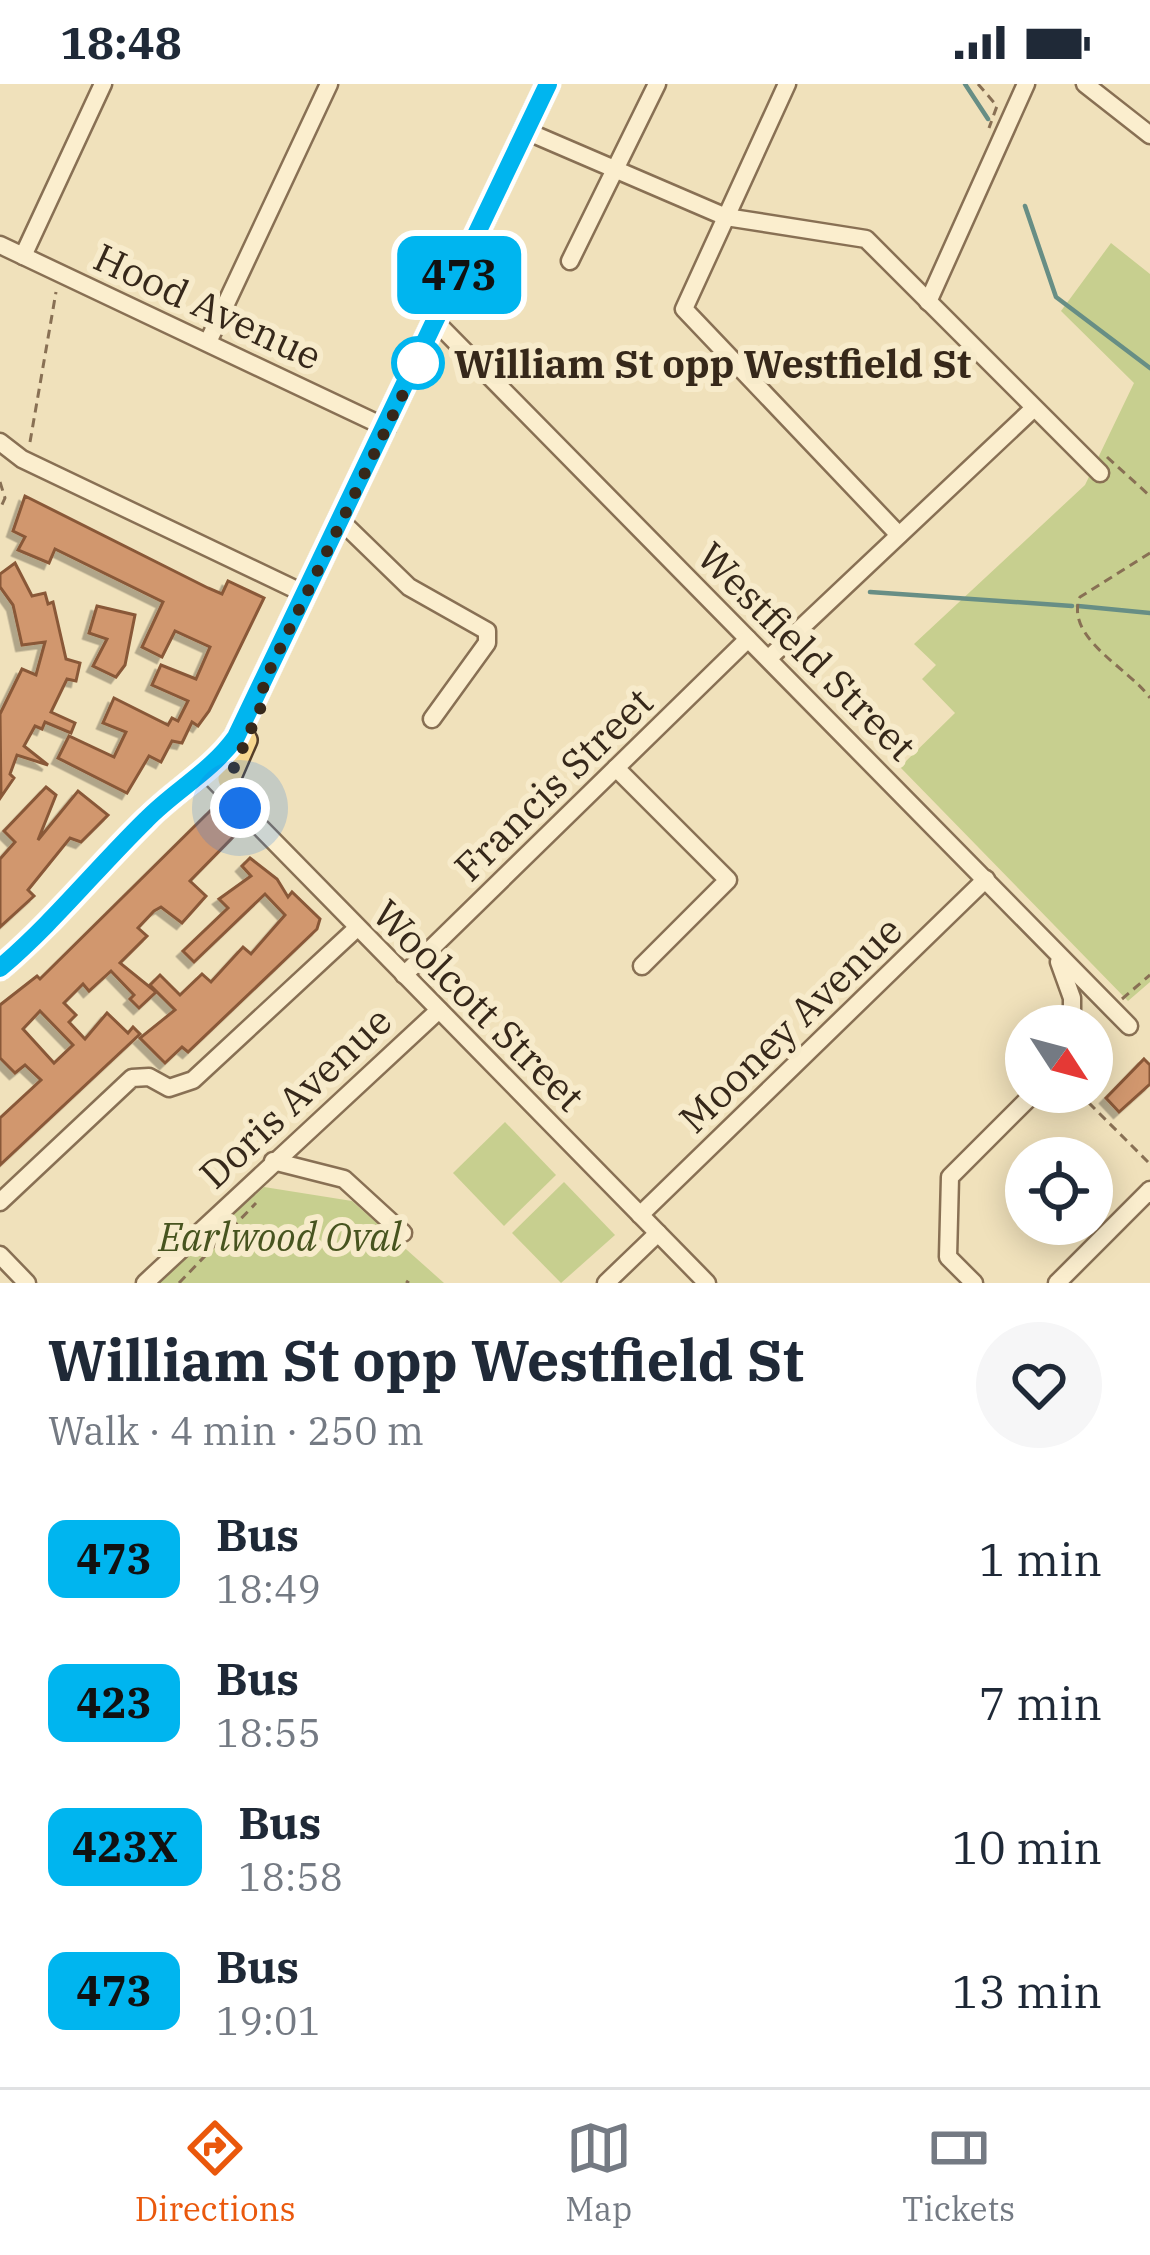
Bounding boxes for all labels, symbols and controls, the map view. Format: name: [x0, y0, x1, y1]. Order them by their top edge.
text: 18:48: [60, 13, 182, 71]
street label: Hood Avenue: [86, 231, 330, 381]
line badge: 473: [390, 236, 528, 314]
text: 473: [421, 247, 497, 302]
marker: William St opp Westfield St: [393, 338, 443, 388]
place label: William St opp Westfield St: [454, 338, 971, 389]
street label: Westfield Street: [687, 531, 927, 771]
street label: Francis Street: [443, 676, 663, 892]
your location: [210, 778, 270, 838]
street label: Woolcott Street: [362, 888, 596, 1122]
street label: Mooney Avenue: [668, 905, 912, 1143]
street label: Doris Avenue: [188, 995, 402, 1199]
north arrow: [1005, 1005, 1113, 1113]
map controls: [1005, 1005, 1113, 1245]
button: locate: [1005, 1137, 1113, 1245]
park label: Earlwood Oval: [157, 1211, 403, 1262]
button: heart: [976, 1322, 1102, 1448]
text: William St opp Westfield St: [48, 1323, 804, 1397]
text: Walk · 4 min · 250 m: [48, 1405, 424, 1456]
text: Bus: [216, 1505, 299, 1563]
text: 1 min: [979, 1530, 1102, 1588]
text: 473: [76, 1531, 152, 1586]
text: 18:49: [216, 1563, 321, 1614]
text: Bus: [216, 1649, 299, 1707]
text: 7 min: [979, 1674, 1102, 1732]
text: 423: [76, 1675, 152, 1730]
text: 18:55: [216, 1707, 321, 1758]
text: Bus: [238, 1793, 321, 1851]
text: 10 min: [952, 1818, 1102, 1876]
text: 423X: [72, 1819, 178, 1874]
text: 18:58: [238, 1851, 343, 1902]
text: Bus: [216, 1937, 299, 1995]
text: 13 min: [952, 1962, 1102, 2020]
text: 473: [76, 1963, 152, 2018]
text: 19:01: [216, 1995, 321, 2046]
tab: Directions: [135, 2115, 296, 2230]
tab: Map: [565, 2115, 632, 2230]
tab: Tickets: [902, 2115, 1015, 2230]

